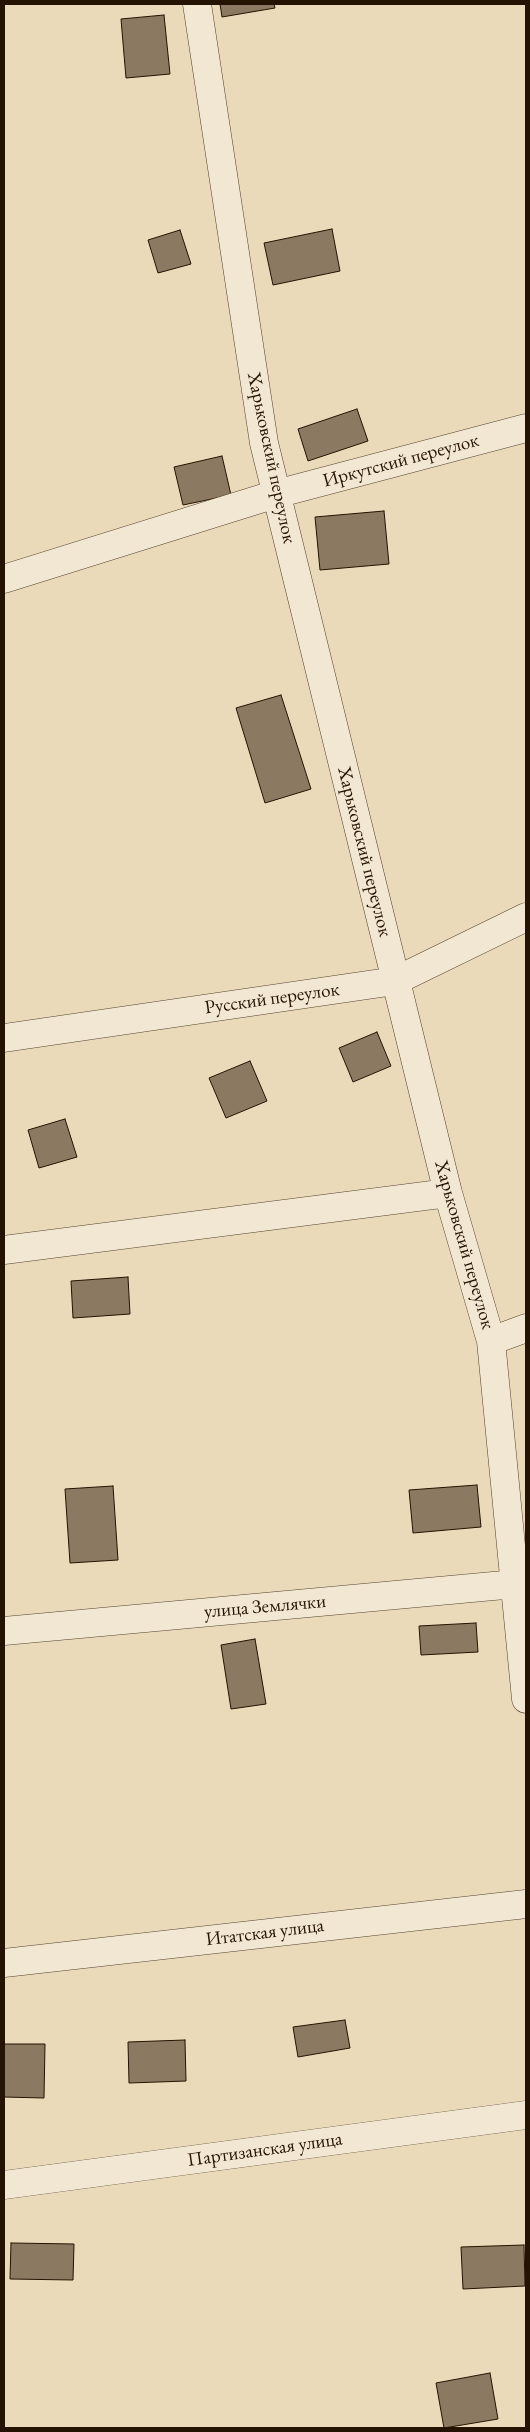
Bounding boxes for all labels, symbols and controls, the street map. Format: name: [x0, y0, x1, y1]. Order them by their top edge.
street label: Харьковский переулок: [242, 370, 300, 546]
street label: Иркутский переулок: [321, 429, 481, 493]
street label: Харьковский переулок: [332, 765, 396, 939]
street label: Русский переулок: [203, 978, 341, 1020]
street label: Харьковский переулок: [429, 1158, 499, 1332]
street label: улица Землячки: [203, 1590, 327, 1624]
street label: Итатская улица: [205, 1914, 325, 1952]
street label: Партизанская улица: [186, 2128, 344, 2172]

